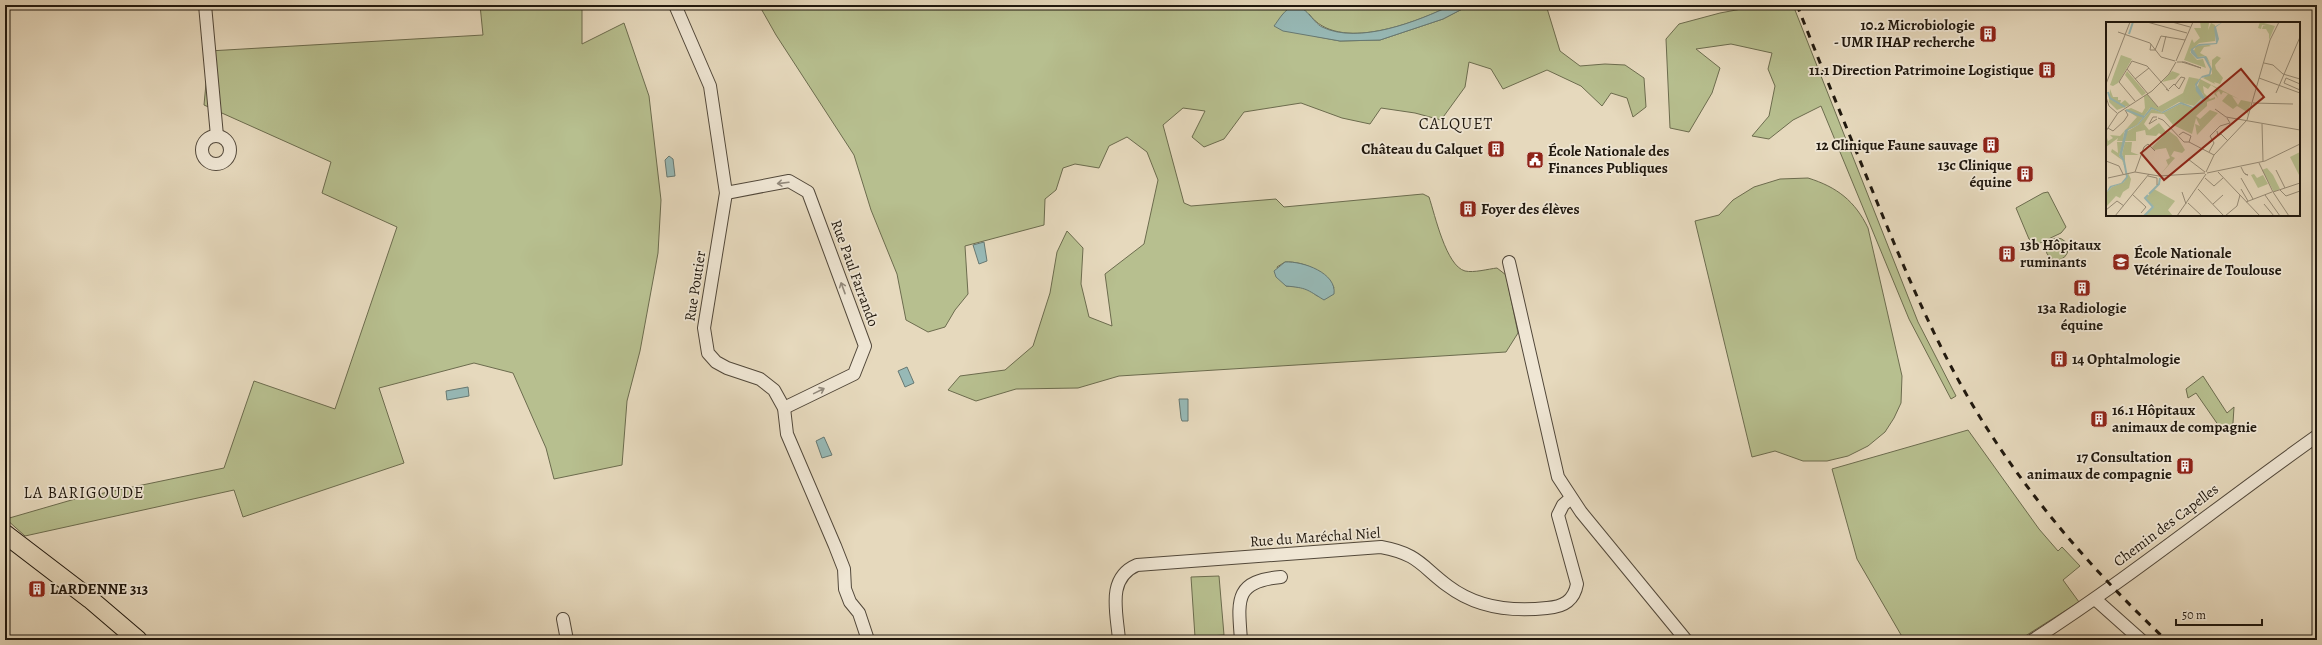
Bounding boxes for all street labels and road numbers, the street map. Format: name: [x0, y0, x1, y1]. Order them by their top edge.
street label: Rue Paul Farrando: [826, 217, 884, 329]
street label: Rue Poutier: [680, 249, 710, 323]
street label: Chemin des Capelles: [2109, 479, 2223, 571]
street label: Rue du Maréchal Niel: [1249, 522, 1381, 552]

